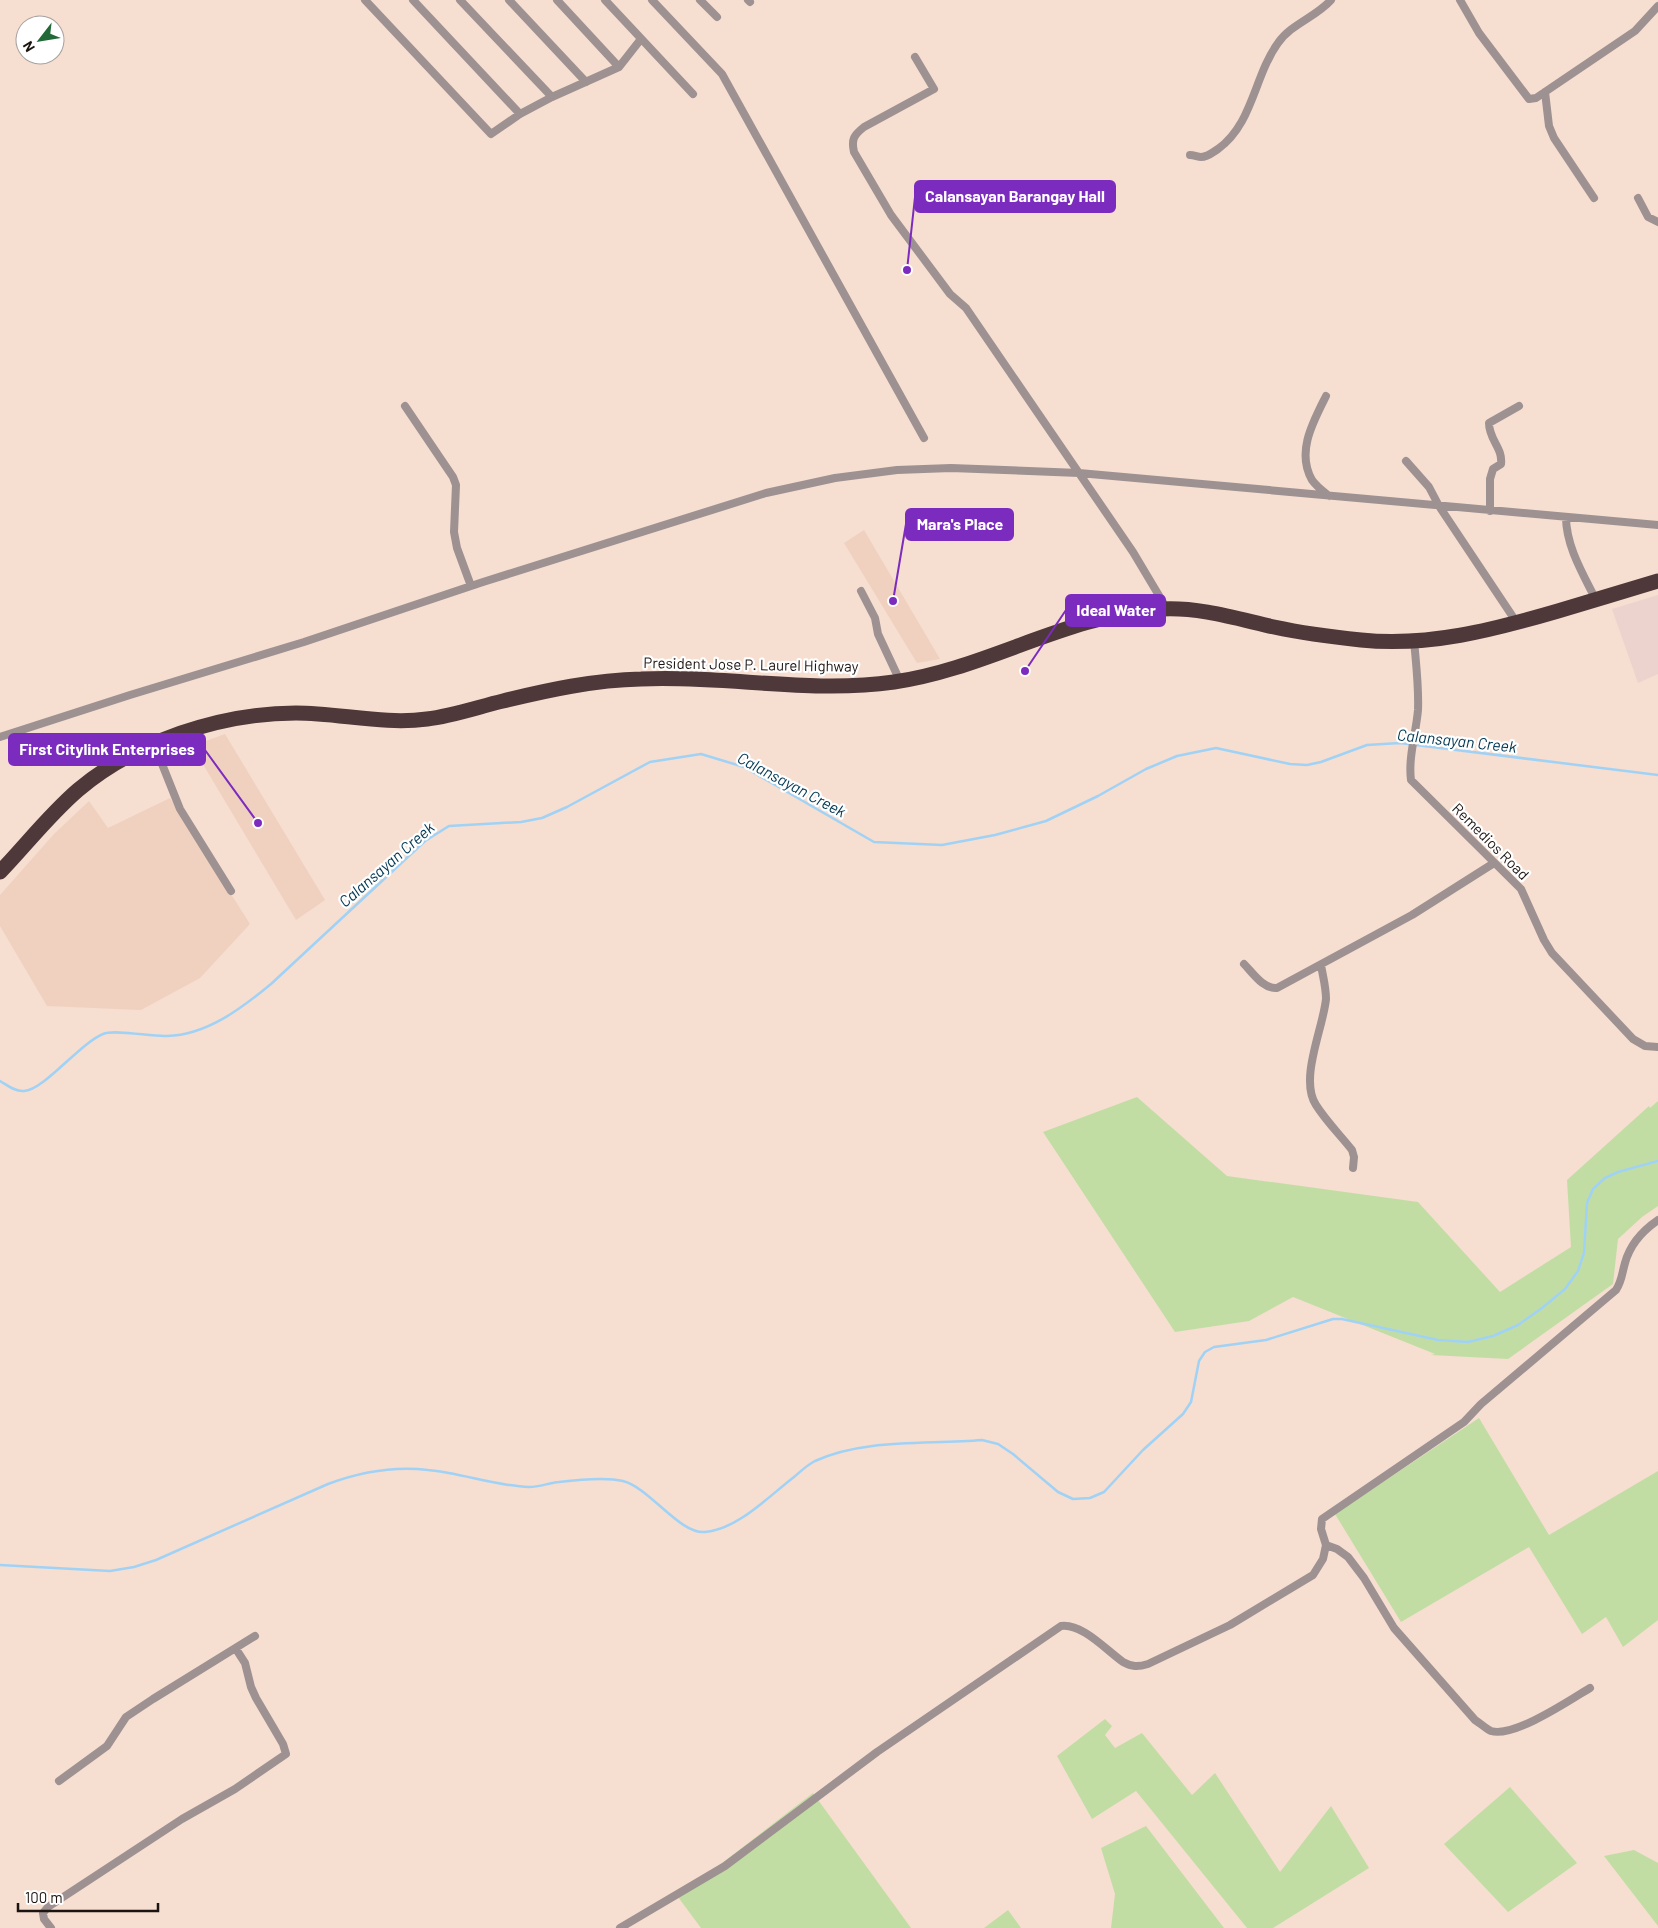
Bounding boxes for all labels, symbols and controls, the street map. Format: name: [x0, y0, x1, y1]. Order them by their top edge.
north arrow: [15, 15, 65, 65]
text: N: [19, 39, 38, 55]
callout: Calansayan Barangay Hall: [915, 181, 1115, 212]
text: Calansayan Barangay Hall: [925, 186, 1105, 205]
callout: Mara's Place: [906, 509, 1013, 540]
text: Mara's Place: [917, 514, 1004, 533]
callout: Ideal Water: [1066, 595, 1165, 626]
text: Ideal Water: [1076, 600, 1156, 619]
street label: President Jose P. Laurel Highway: [643, 653, 859, 675]
water label: Calansayan Creek: [1396, 724, 1518, 756]
callout: First Citylink Enterprises: [9, 734, 205, 765]
text: First Citylink Enterprises: [19, 739, 195, 758]
water label: Calansayan Creek: [735, 747, 850, 821]
street label: Remedios Road: [1449, 799, 1533, 883]
water label: Calansayan Creek: [334, 817, 438, 911]
scale bar: [18, 1880, 158, 1912]
text: 100 m: [25, 1888, 63, 1906]

